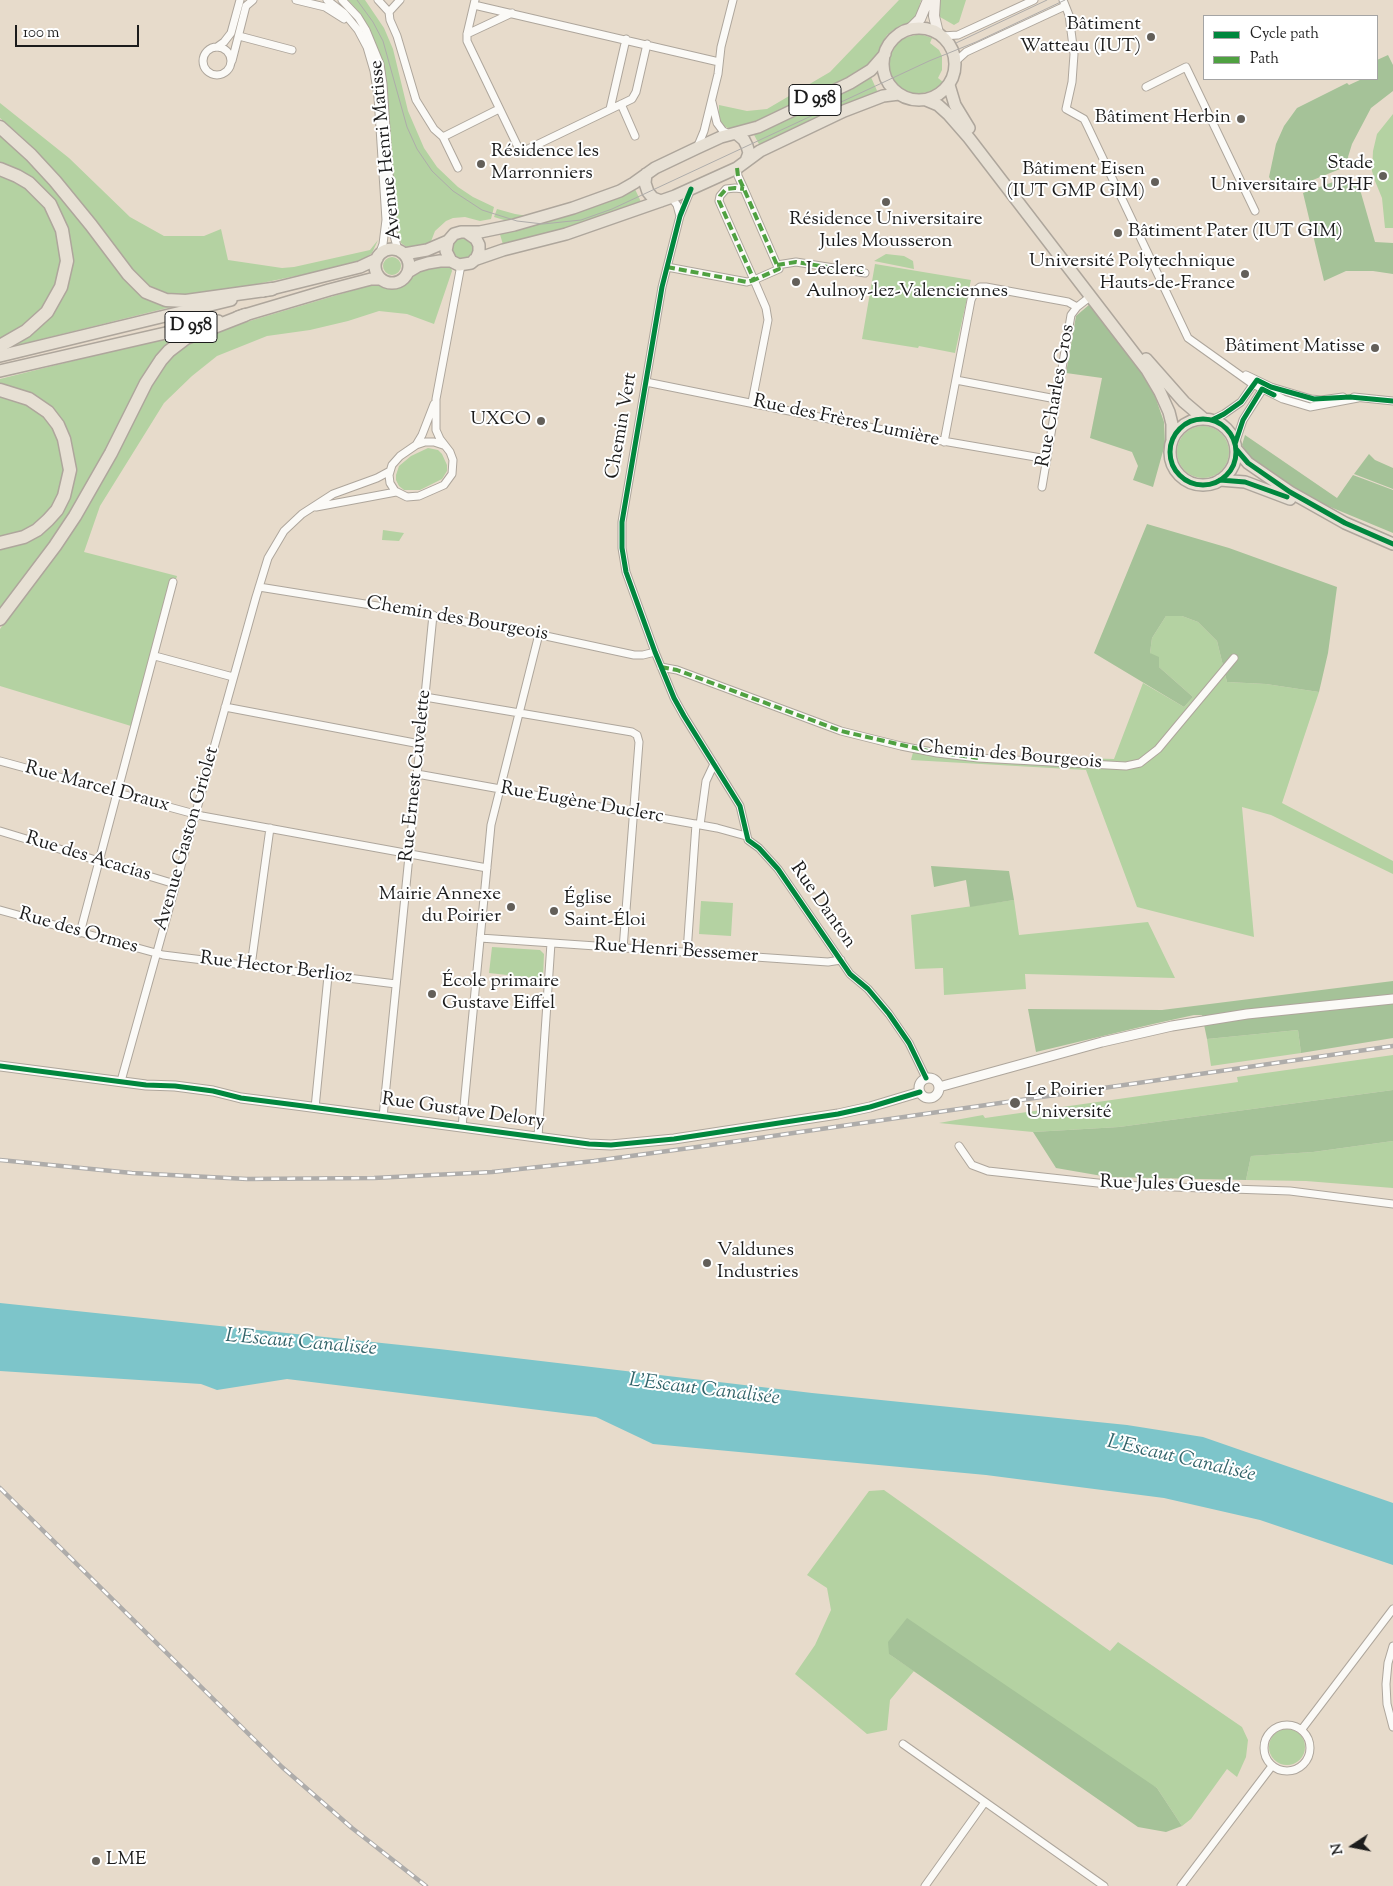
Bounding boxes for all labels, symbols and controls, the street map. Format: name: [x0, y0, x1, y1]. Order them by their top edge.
scale bar: [18, 15, 141, 47]
place label: Bâtiment Watteau (IUT): [1020, 15, 1141, 59]
legend: [1203, 15, 1378, 80]
text: 100 m: [23, 23, 59, 44]
text: Cycle path: [1250, 24, 1319, 45]
marker: Bâtiment Watteau (IUT): [1145, 31, 1157, 43]
text: Path: [1250, 49, 1279, 70]
street label: Avenue Henri Matisse: [366, 59, 408, 241]
road number: D 958: [789, 84, 841, 116]
place label: Bâtiment Herbin: [1095, 108, 1231, 130]
marker: Bâtiment Herbin: [1235, 113, 1247, 125]
place label: Résidence les Marronniers: [491, 142, 599, 186]
place label: Stade Universitaire UPHF: [1211, 154, 1373, 198]
marker: Résidence les Marronniers: [475, 158, 487, 170]
place label: Bâtiment Eisen (IUT GMP GIM): [1006, 160, 1145, 204]
marker: Stade Universitaire UPHF: [1377, 170, 1389, 182]
marker: Bâtiment Eisen (IUT GMP GIM): [1149, 176, 1161, 188]
marker: Résidence Universitaire Jules Mousseron: [880, 196, 892, 208]
place label: Résidence Universitaire Jules Mousseron: [789, 210, 983, 254]
place label: Bâtiment Pater (IUT GIM): [1128, 222, 1343, 244]
marker: Bâtiment Pater (IUT GIM): [1112, 227, 1124, 239]
place label: Université Polytechnique Hauts-de-France: [1029, 252, 1235, 296]
place label: Leclerc Aulnoy-lez-Valenciennes: [806, 260, 1008, 304]
marker: Université Polytechnique Hauts-de-France: [1239, 268, 1251, 280]
marker: Leclerc Aulnoy-lez-Valenciennes: [790, 276, 802, 288]
road number: D 958: [165, 312, 217, 342]
street label: Rue Charles Cros: [1033, 323, 1081, 469]
place label: Bâtiment Matisse: [1225, 337, 1365, 359]
marker: Bâtiment Matisse: [1369, 342, 1381, 354]
street label: Chemin Vert: [602, 371, 644, 481]
street label: Rue des Frères Lumière: [751, 391, 941, 453]
place label: UXCO: [470, 410, 531, 432]
marker: UXCO: [535, 415, 547, 427]
street label: Chemin des Bourgeois: [364, 593, 550, 647]
street label: Rue Ernest Cuvelette: [397, 689, 437, 863]
street label: Chemin des Bourgeois: [917, 737, 1103, 775]
street label: Avenue Gaston Griolet: [151, 744, 225, 934]
street label: Rue Marcel Draux: [22, 758, 172, 818]
street label: Rue Eugène Duclerc: [499, 778, 665, 830]
street label: Rue des Acacias: [23, 828, 153, 888]
street label: Rue Danton: [784, 859, 860, 953]
place label: Mairie Annexe du Poirier: [379, 885, 501, 929]
place label: Église Saint-Éloi: [564, 889, 646, 933]
marker: Mairie Annexe du Poirier: [505, 901, 517, 913]
street label: Rue des Ormes: [16, 904, 140, 960]
marker: Église Saint-Éloi: [548, 905, 560, 917]
street label: Rue Henri Bessemer: [593, 935, 759, 969]
street label: Rue Hector Berlioz: [198, 948, 354, 990]
place label: École primaire Gustave Eiffel: [442, 972, 559, 1016]
marker: École primaire Gustave Eiffel: [426, 988, 438, 1000]
place label: Le Poirier Université: [1026, 1081, 1111, 1125]
street label: Rue Gustave Delory: [380, 1089, 546, 1135]
marker: Le Poirier Université: [1008, 1096, 1022, 1110]
street label: Rue Jules Guesde: [1099, 1172, 1241, 1200]
place label: Valdunes Industries: [717, 1241, 798, 1285]
marker: Valdunes Industries: [701, 1257, 713, 1269]
water label: L'Escaut Canalisée: [224, 1325, 378, 1363]
water label: L'Escaut Canalisée: [627, 1370, 781, 1412]
water label: L'Escaut Canalisée: [1104, 1431, 1258, 1489]
north arrow: [1328, 1821, 1378, 1871]
text: N: [1327, 1841, 1349, 1856]
place label: LME: [106, 1850, 146, 1872]
marker: LME: [90, 1855, 102, 1867]

